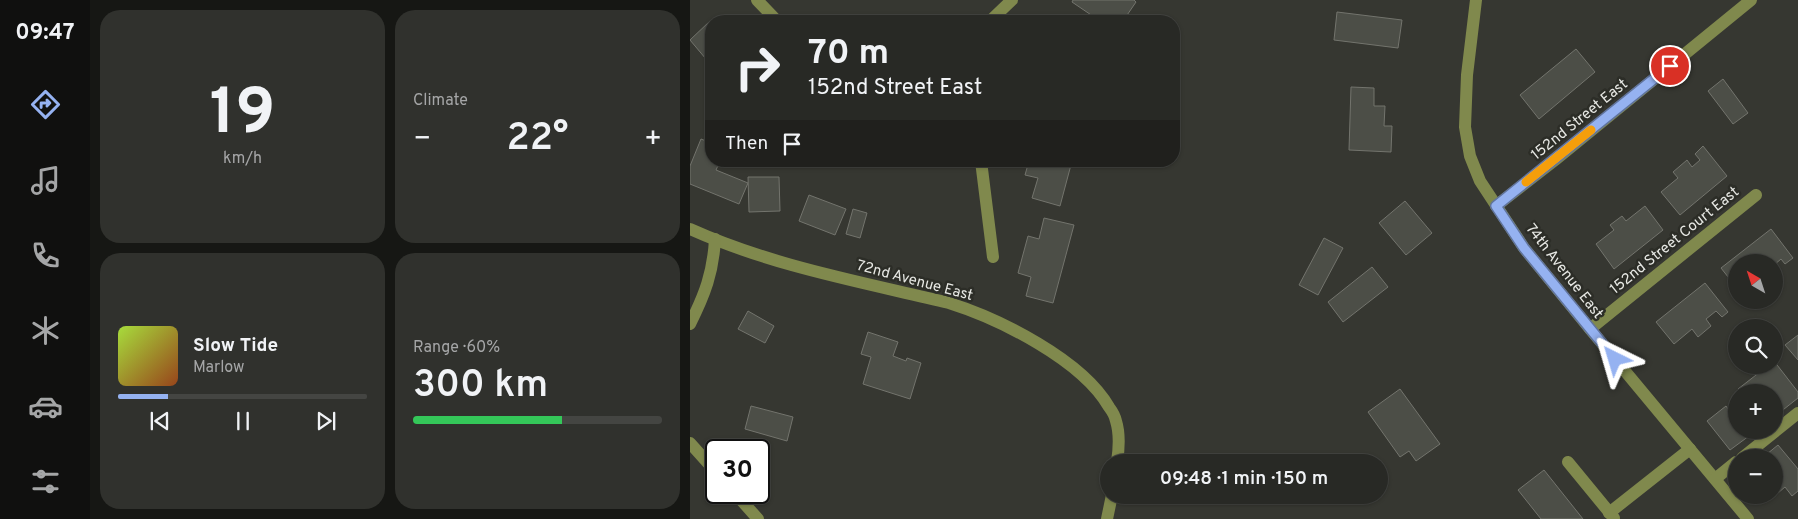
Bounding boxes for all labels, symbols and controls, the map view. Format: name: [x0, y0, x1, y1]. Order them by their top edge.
text: 09:47: [15, 20, 75, 47]
text: 70 m: [808, 32, 889, 76]
icon: right: [725, 35, 790, 100]
pin: [1649, 45, 1691, 87]
icon: arrive: [1656, 52, 1684, 80]
text: 19: [210, 75, 275, 157]
text: 152nd Street East: [808, 75, 982, 102]
street label: 152nd Street East: [1528, 75, 1632, 165]
icon: directions: [28, 87, 63, 122]
text: Climate: [413, 91, 468, 111]
text: 22°: [506, 115, 569, 164]
text: −: [413, 122, 431, 158]
text: +: [644, 122, 662, 158]
icon: arrive: [778, 130, 806, 158]
text: Then: [725, 132, 768, 156]
text: km/h: [223, 149, 262, 169]
icon: music: [28, 163, 63, 198]
street label: 152nd Street Court East: [1606, 183, 1743, 299]
street label: 74th Avenue East: [1521, 221, 1607, 323]
icon: phone: [28, 238, 63, 273]
north arrow: [1728, 254, 1782, 309]
map controls: [1728, 254, 1783, 504]
street label: 72nd Avenue East: [854, 257, 975, 306]
icon: climate: [28, 313, 63, 348]
button: search: [1728, 319, 1783, 374]
position arrow: [1588, 332, 1640, 384]
text: Slow Tide: [193, 334, 278, 358]
text: Range · 60%: [413, 338, 500, 358]
text: Marlow: [193, 358, 245, 378]
text: 300 km: [413, 362, 548, 411]
button: +: [1728, 384, 1783, 439]
icon: car: [28, 389, 63, 424]
icon: previous: [146, 407, 174, 435]
icon: pause: [229, 407, 257, 435]
icon: next: [312, 407, 340, 435]
speed limit sign: 30: [705, 439, 770, 504]
button: −: [1728, 449, 1783, 504]
icon: filters: [28, 464, 63, 499]
text: 09:48 · 1 min · 150 m: [1160, 467, 1328, 491]

